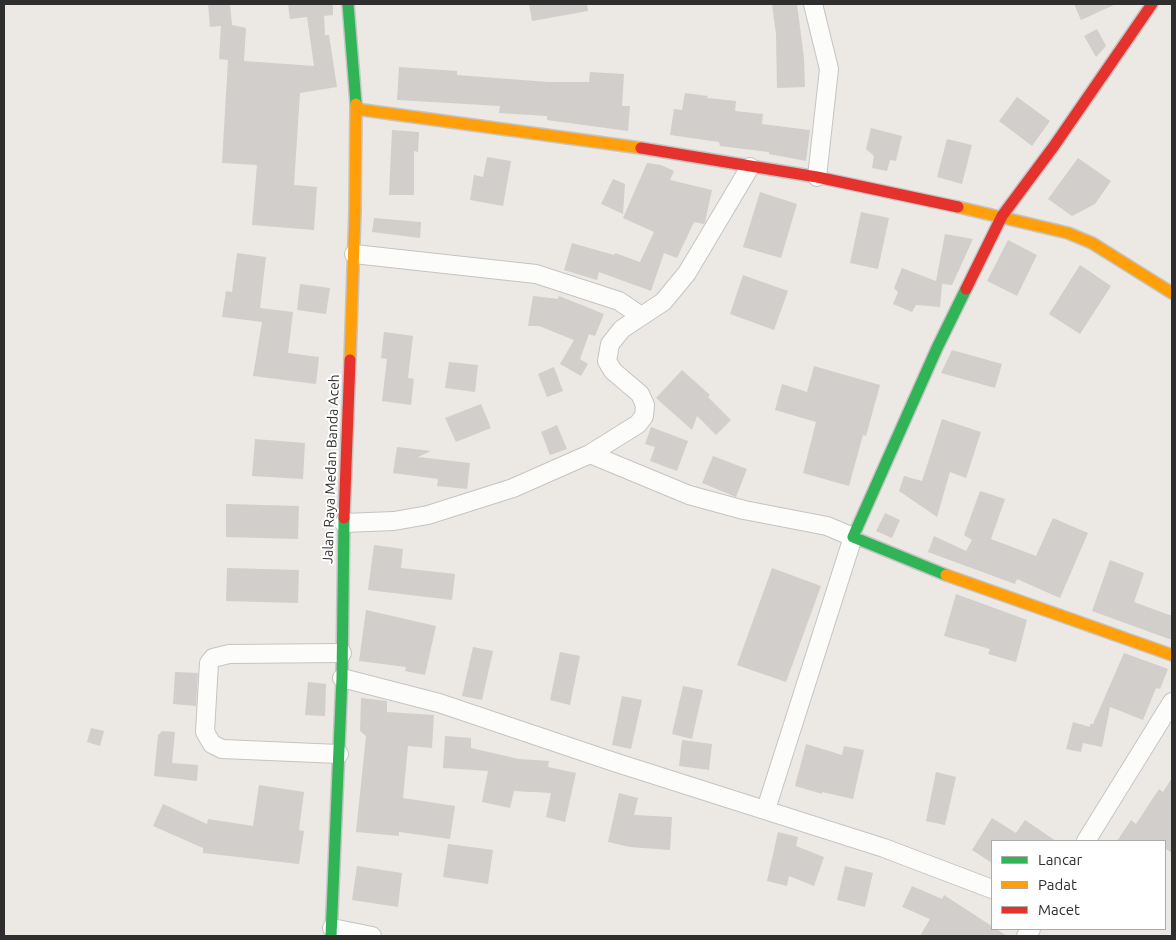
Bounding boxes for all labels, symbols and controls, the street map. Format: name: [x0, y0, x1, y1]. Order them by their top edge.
street label: Jalan Raya Medan Banda Aceh: [319, 374, 343, 564]
legend: [991, 840, 1166, 930]
text: Lancar: [1038, 851, 1082, 868]
text: Padat: [1038, 876, 1077, 893]
text: Macet: [1038, 901, 1080, 918]

